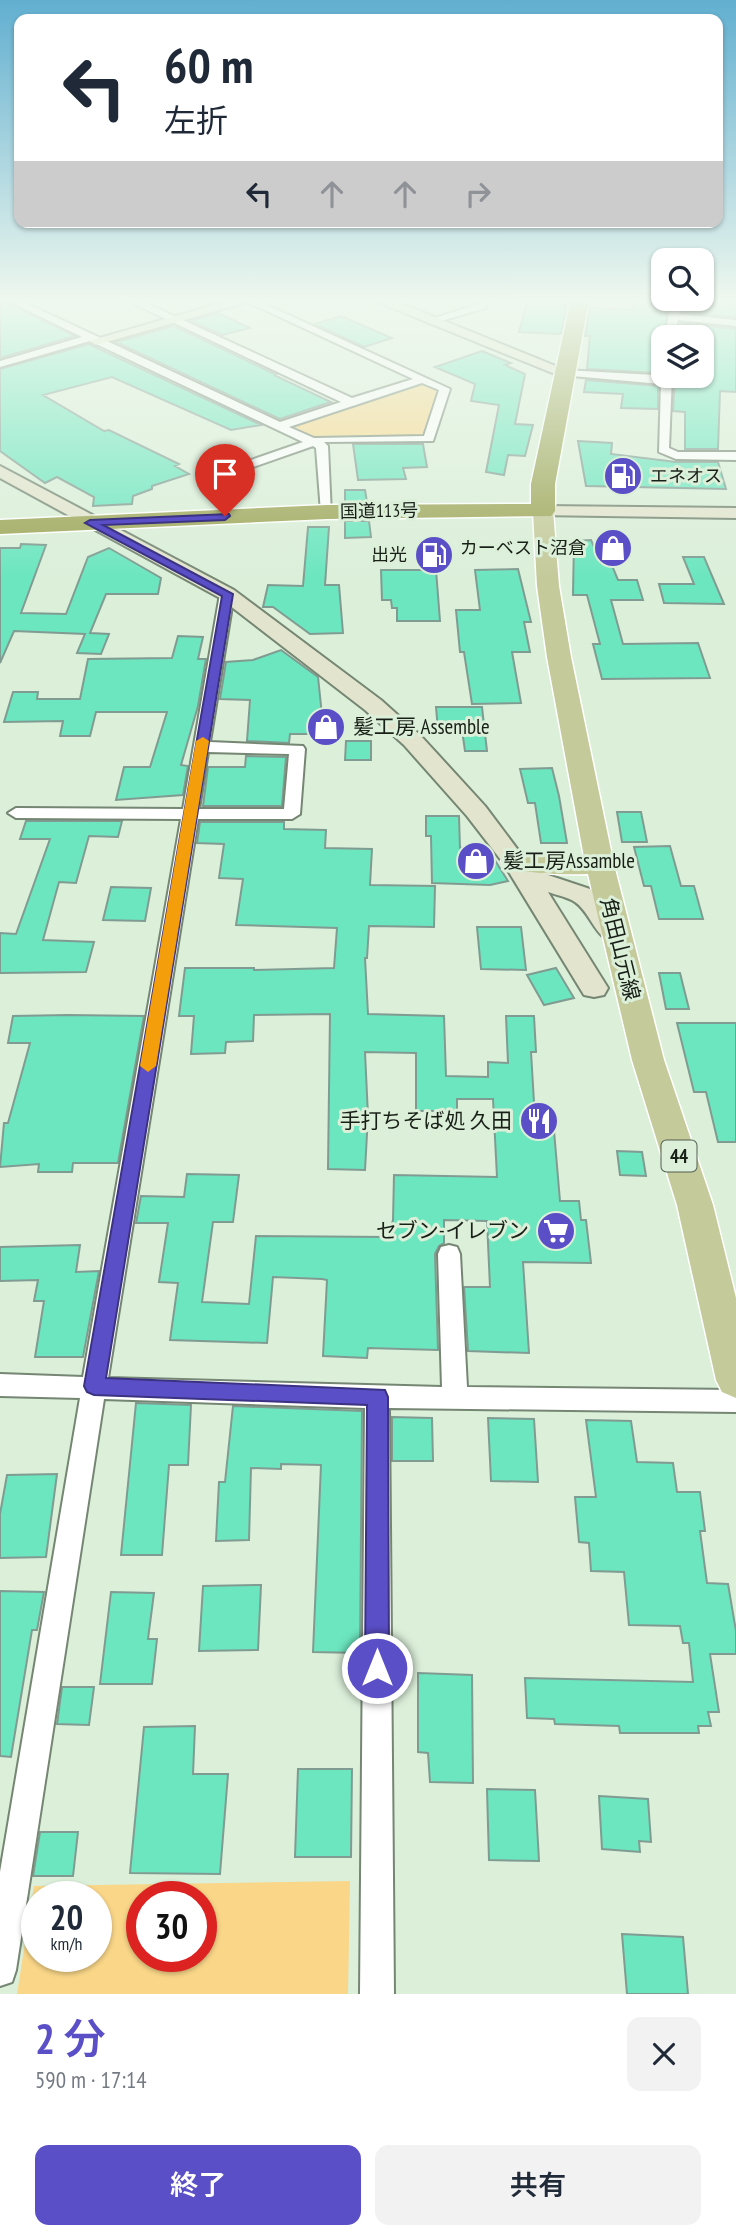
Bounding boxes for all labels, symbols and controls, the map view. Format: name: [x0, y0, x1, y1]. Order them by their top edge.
text: 60 m: [164, 33, 253, 97]
icon: left: [49, 42, 140, 133]
text: 左折: [164, 99, 228, 141]
icon: left: [240, 175, 278, 213]
icon: ahead: [313, 175, 351, 213]
icon: ahead: [386, 175, 424, 213]
icon: right: [459, 175, 497, 213]
map controls: [651, 248, 714, 388]
button: search: [651, 248, 714, 311]
button: layers: [651, 325, 714, 388]
pin: [195, 444, 255, 516]
icon: arrive: [206, 455, 244, 493]
fuel station icon: エネオス: [602, 455, 644, 497]
place label: エネオス: [650, 464, 722, 487]
street label: 国道113号: [340, 498, 418, 523]
shop icon: カーベスト沼倉: [592, 527, 634, 569]
fuel station icon: 出光: [413, 534, 455, 576]
place label: カーベスト沼倉: [460, 536, 586, 559]
place label: 出光: [371, 543, 407, 566]
shop icon: 髪工房 Assemble: [305, 706, 347, 748]
place label: 髪工房 Assemble: [353, 713, 490, 740]
shop icon: 髪工房Assamble: [455, 840, 497, 882]
place label: 髪工房Assamble: [503, 847, 635, 874]
street label: 角田山元線: [595, 895, 646, 1003]
restaurant icon: 手打ちそば処 久田: [518, 1100, 560, 1142]
place label: 手打ちそば処 久田: [340, 1107, 512, 1134]
road number: 44: [662, 1140, 696, 1172]
supermarket icon: セブン-イレブン: [535, 1210, 577, 1252]
place label: セブン-イレブン: [376, 1217, 529, 1244]
position arrow: [340, 1631, 414, 1705]
speed limit sign: 30: [126, 1881, 217, 1972]
text: 20: [50, 1894, 83, 1940]
text: km/h: [51, 1932, 82, 1955]
text: 2 分: [35, 2011, 106, 2066]
button: close: [627, 2017, 701, 2091]
text: 590 m · 17:14: [35, 2065, 147, 2094]
button: 終了: [35, 2145, 361, 2225]
button: 共有: [375, 2145, 701, 2225]

